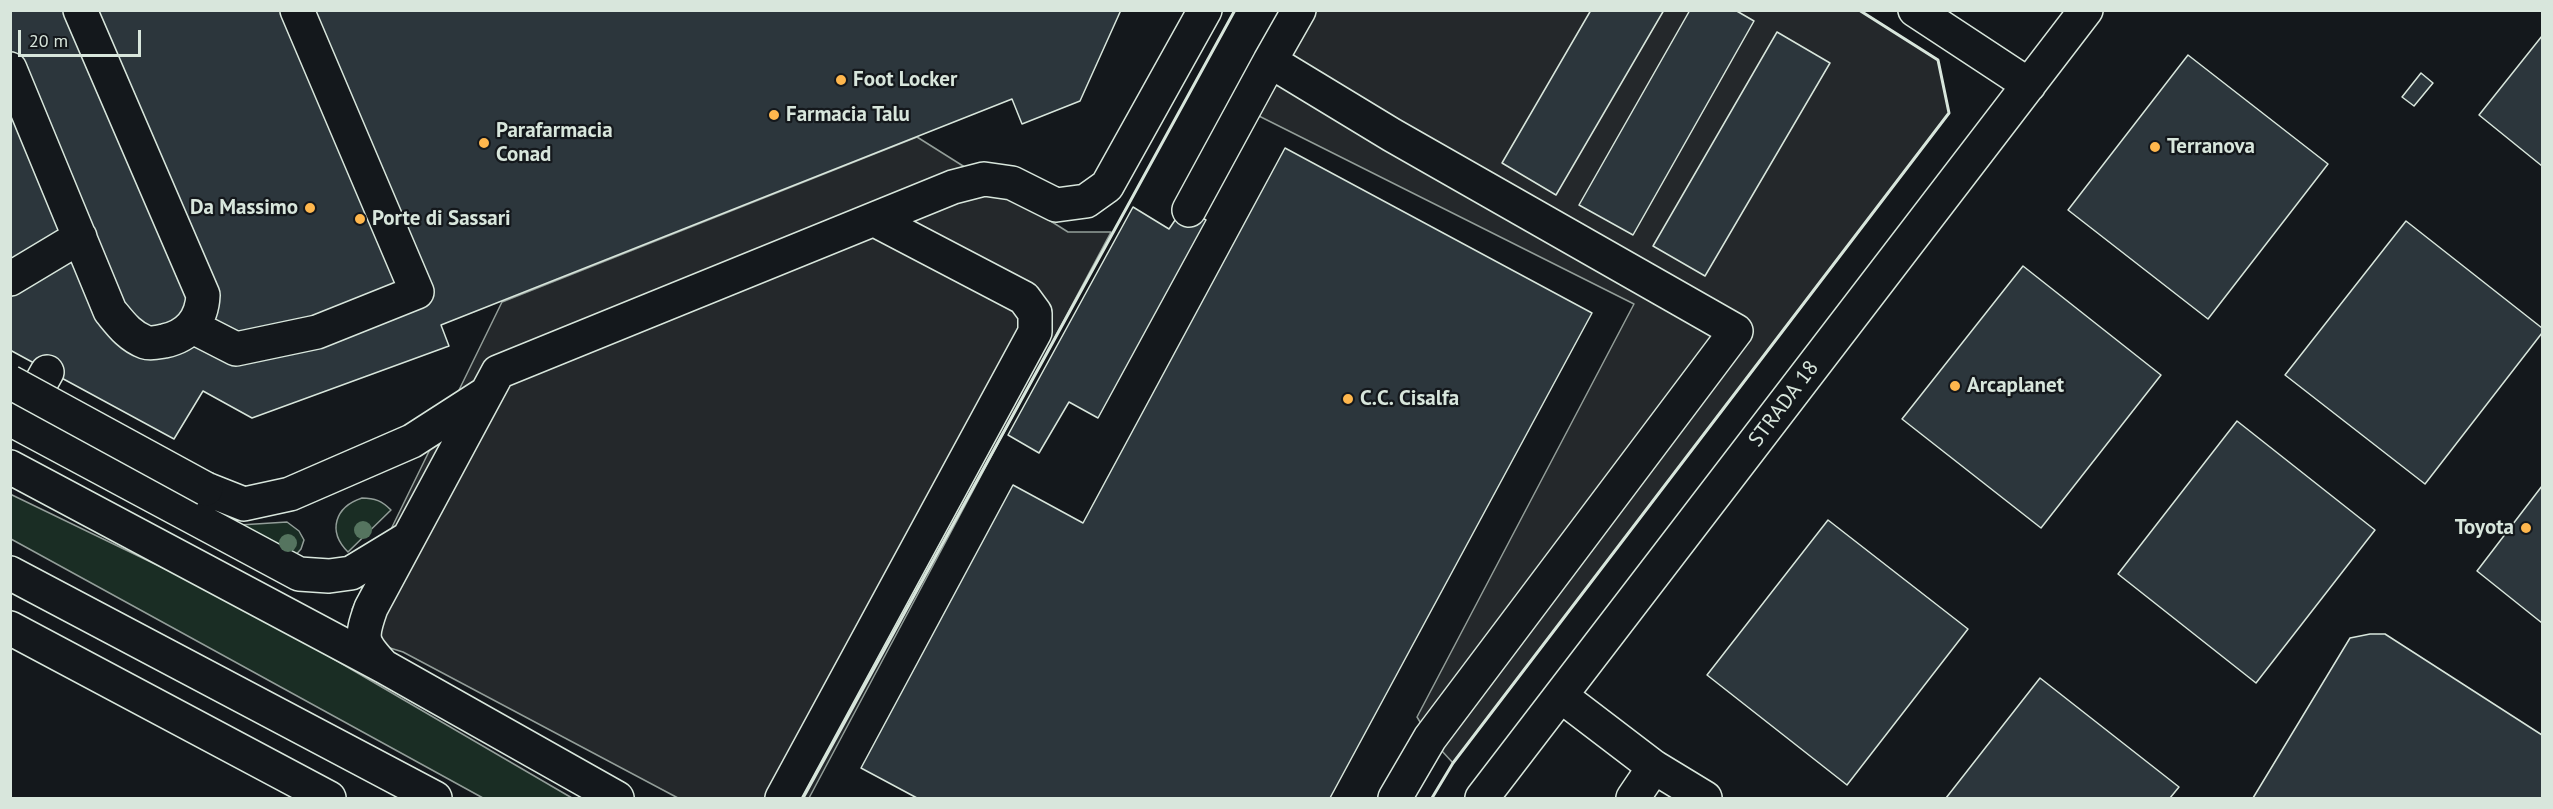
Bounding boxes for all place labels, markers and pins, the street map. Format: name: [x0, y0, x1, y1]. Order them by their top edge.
place label: Foot Locker: [853, 67, 957, 93]
marker: Foot Locker: [834, 73, 848, 87]
place label: Farmacia Talu: [786, 102, 910, 128]
marker: Farmacia Talu: [767, 108, 781, 122]
place label: Parafarmacia Conad: [496, 118, 613, 168]
place label: Terranova: [2167, 134, 2255, 160]
marker: Parafarmacia Conad: [477, 136, 491, 150]
marker: Terranova: [2148, 140, 2162, 154]
place label: Da Massimo: [190, 195, 298, 221]
marker: Da Massimo: [303, 201, 317, 215]
place label: Porte di Sassari: [372, 206, 511, 232]
marker: Porte di Sassari: [353, 212, 367, 226]
place label: Arcaplanet: [1967, 373, 2064, 399]
marker: Arcaplanet: [1948, 379, 1962, 393]
place label: C.C. Cisalfa: [1360, 386, 1459, 412]
marker: C.C. Cisalfa: [1341, 392, 1355, 406]
place label: Toyota: [2455, 515, 2514, 541]
marker: Toyota: [2519, 521, 2533, 535]

